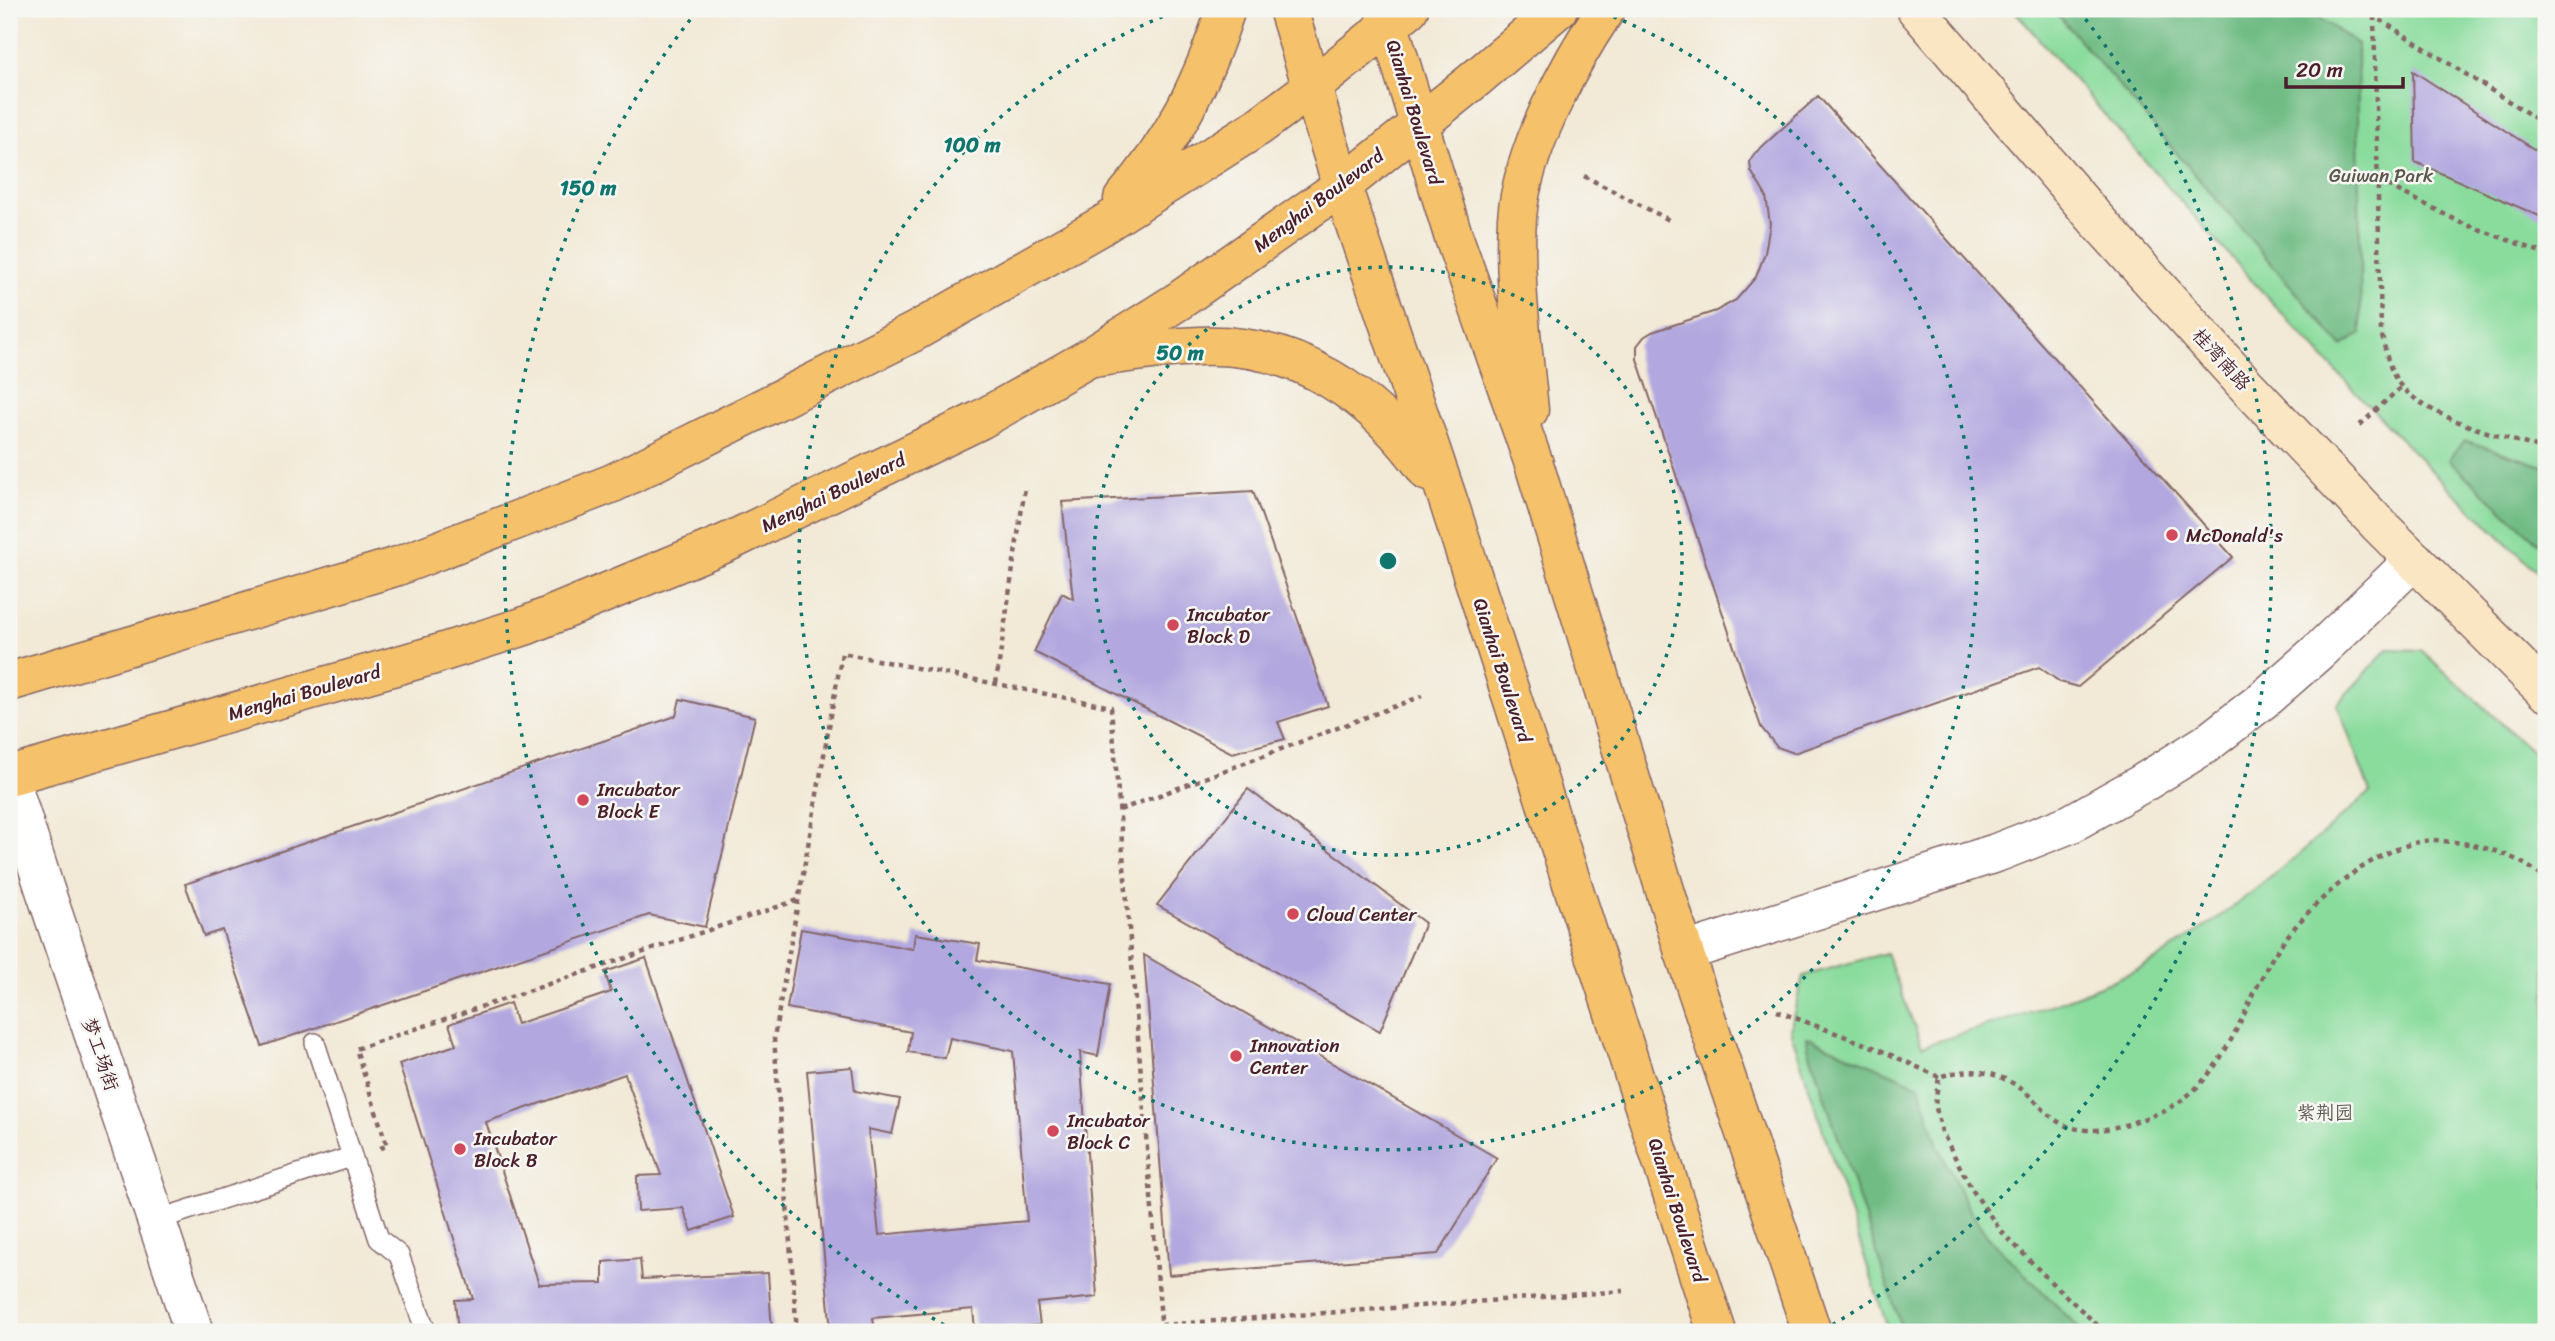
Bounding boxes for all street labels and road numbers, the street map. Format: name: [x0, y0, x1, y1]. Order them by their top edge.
street label: Qianhai Boulevard: [1377, 36, 1453, 191]
street label: Menghai Boulevard: [1246, 139, 1393, 261]
street label: 桂湾南路: [2184, 320, 2259, 399]
street label: Menghai Boulevard: [755, 442, 913, 542]
street label: Qianhai Boulevard: [1464, 594, 1542, 749]
street label: Menghai Boulevard: [224, 654, 386, 730]
street label: 梦工场街: [73, 1013, 129, 1095]
street label: Qianhai Boulevard: [1639, 1134, 1717, 1289]

